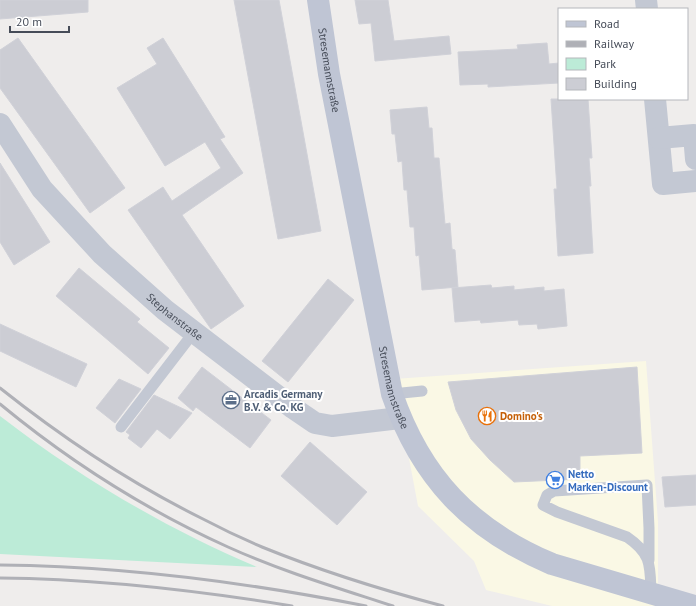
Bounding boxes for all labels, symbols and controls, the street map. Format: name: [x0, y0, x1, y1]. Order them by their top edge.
scale bar: [10, 8, 69, 34]
legend: [558, 8, 688, 100]
text: 20 m: [16, 14, 42, 29]
text: Road: [594, 16, 619, 31]
street label: Stresemannstraße: [315, 27, 343, 114]
text: Railway: [594, 36, 634, 51]
text: Park: [594, 56, 616, 71]
text: Building: [594, 76, 637, 91]
street label: Stephanstraße: [144, 290, 206, 344]
street label: Stresemannstraße: [376, 345, 412, 431]
place label: Arcadis Germany B.V. & Co. KG: [244, 387, 323, 414]
office icon: Arcadis Germany B.V. & Co. KG: [221, 390, 241, 410]
restaurant icon: Domino's: [477, 406, 497, 426]
place label: Domino's: [500, 409, 543, 423]
place label: Netto Marken-Discount: [568, 467, 648, 494]
supermarket icon: Netto Marken-Discount: [545, 470, 565, 490]

